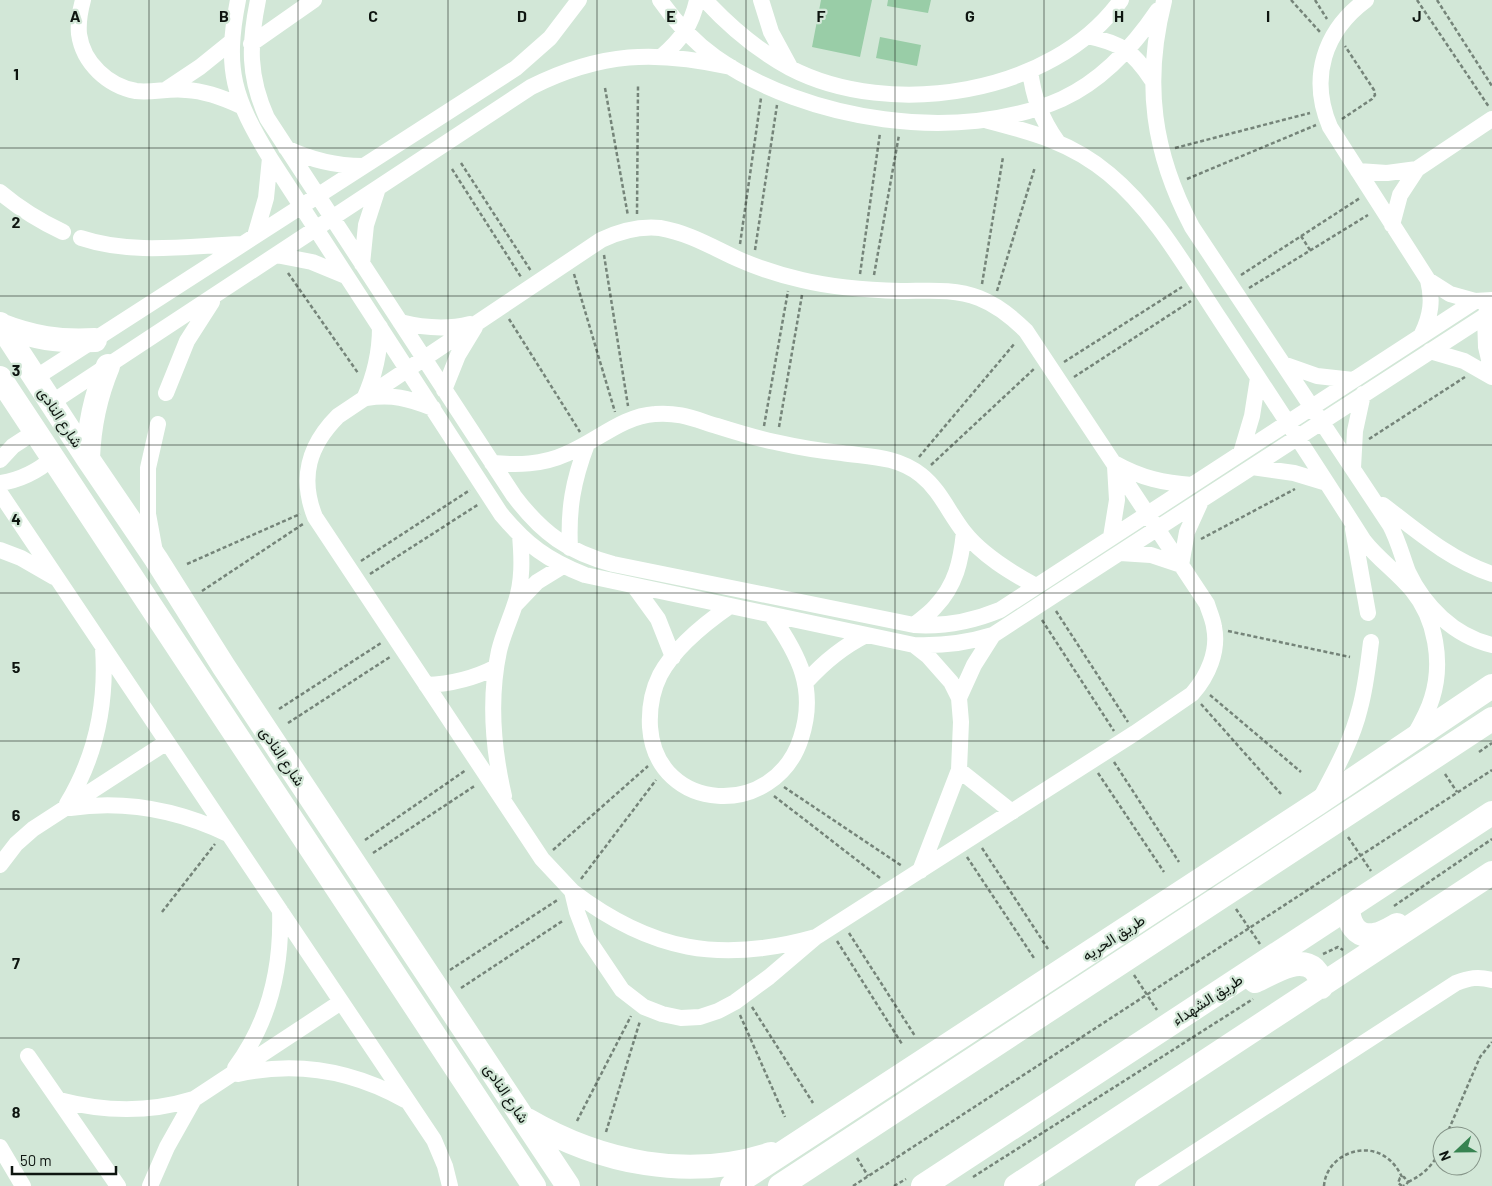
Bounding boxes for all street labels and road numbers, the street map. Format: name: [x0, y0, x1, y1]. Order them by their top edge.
street label: شارع النادى: [32, 384, 87, 452]
street label: شارع النادى: [254, 723, 309, 791]
street label: طريق الحريه: [1078, 910, 1149, 966]
street label: طريق الشهداء: [1168, 969, 1247, 1030]
street label: شارع النادى: [478, 1060, 533, 1128]

